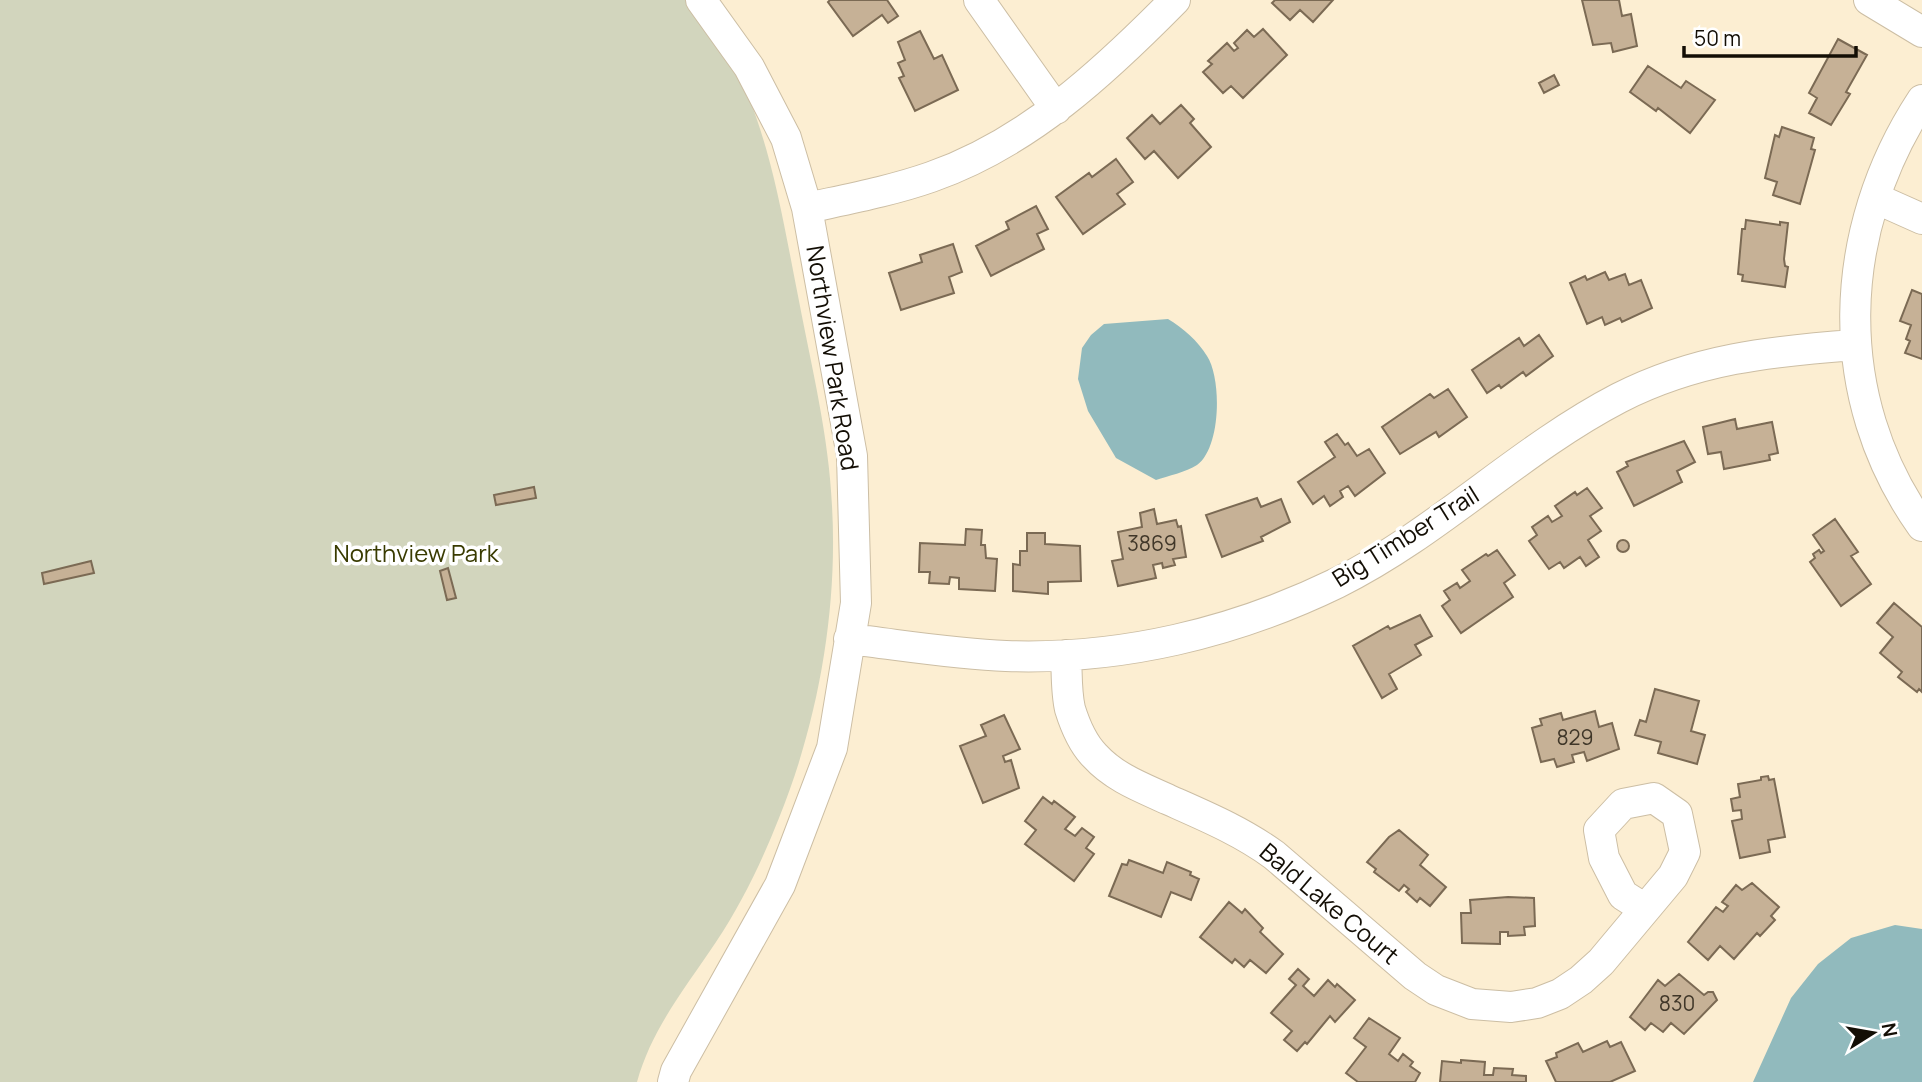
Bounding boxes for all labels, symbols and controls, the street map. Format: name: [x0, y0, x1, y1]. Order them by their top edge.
scale bar: [1684, 14, 1856, 58]
text: 50 m: [1694, 24, 1741, 52]
street label: Northview Park Road: [799, 243, 868, 473]
street label: Big Timber Trail: [1326, 477, 1485, 594]
house number: 3869: [1127, 529, 1177, 557]
park label: Northview Park: [333, 536, 500, 569]
house number: 829: [1556, 723, 1594, 751]
street label: Bald Lake Court: [1253, 835, 1407, 971]
house number: 830: [1659, 989, 1695, 1017]
north arrow: [1838, 998, 1908, 1068]
text: N: [1876, 1021, 1904, 1039]

